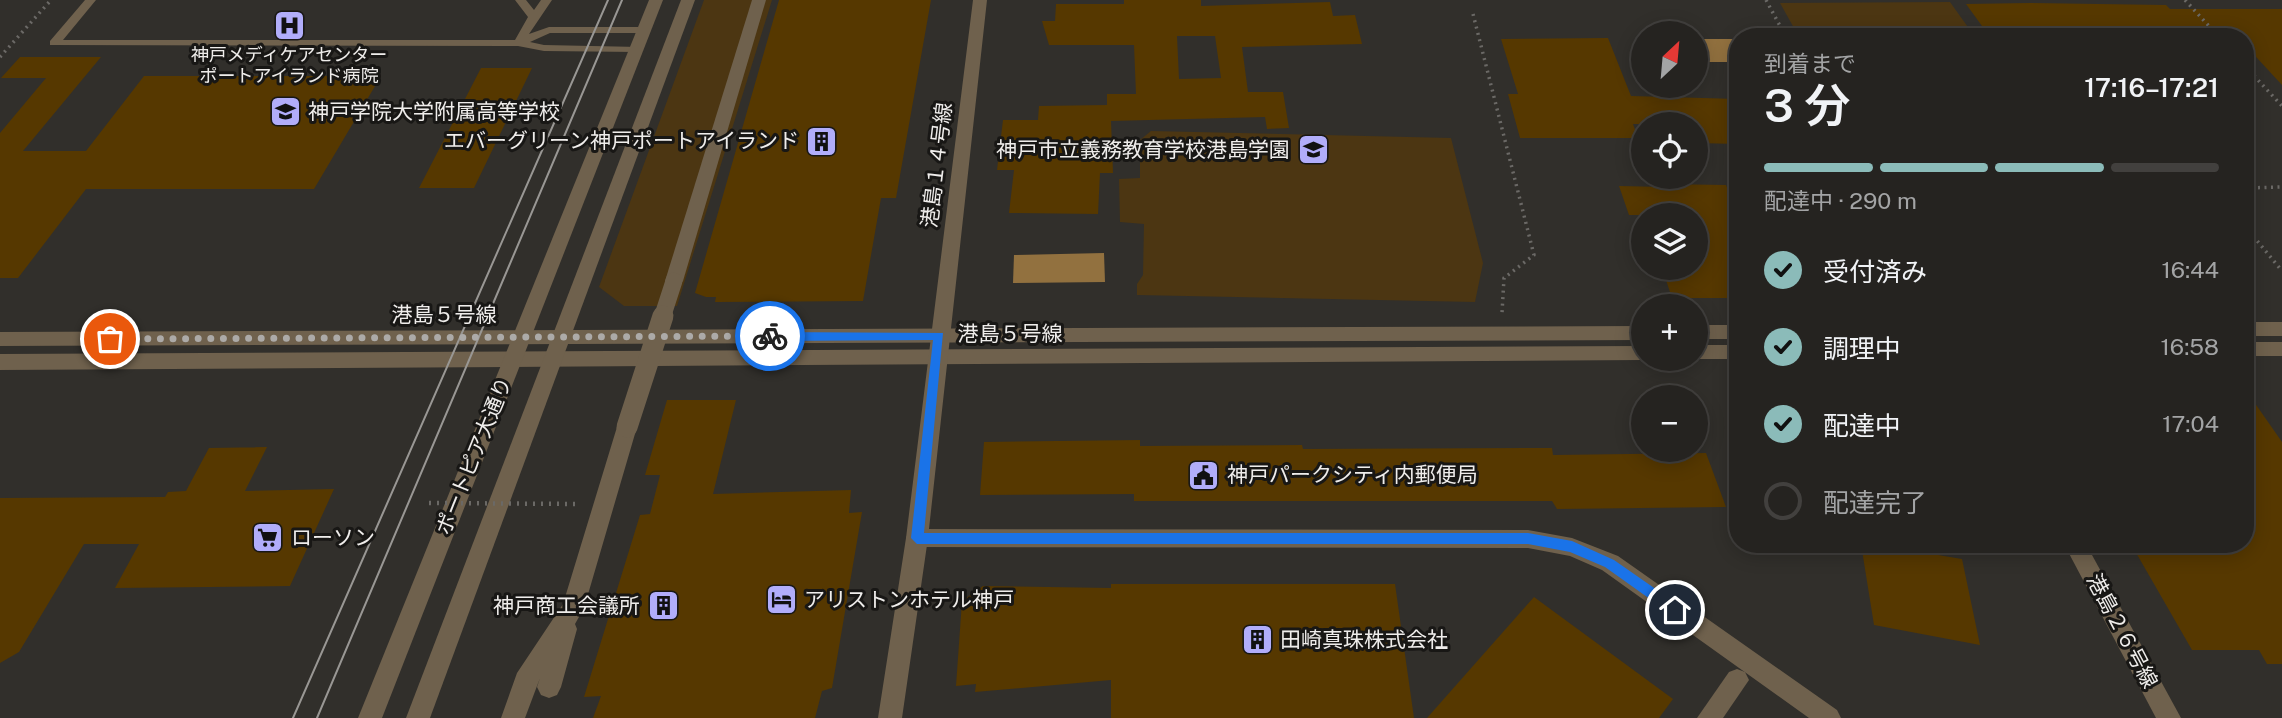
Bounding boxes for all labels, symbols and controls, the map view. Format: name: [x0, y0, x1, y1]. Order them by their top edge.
hospital icon: 神戸メディケアセンター ポートアイランド病院: [272, 8, 306, 42]
north arrow: [1631, 21, 1708, 98]
map controls: [1631, 21, 1708, 462]
place label: 神戸メディケアセンター ポートアイランド病院: [191, 44, 387, 86]
text: 到着まで: [1764, 50, 1856, 77]
text: 17:16–17:21: [2084, 72, 2219, 103]
text: 3 分: [1764, 78, 1851, 132]
school or university icon: 神戸学院大学附属高等学校: [268, 95, 302, 129]
place label: 神戸学院大学附属高等学校: [308, 99, 560, 124]
street label: 港島１４号線: [916, 101, 957, 229]
button: locate: [1631, 112, 1708, 189]
building icon: エバーグリーン神戸ポートアイランド: [805, 124, 839, 158]
place label: エバーグリーン神戸ポートアイランド: [444, 128, 799, 153]
school or university icon: 神戸市立義務教育学校港島学園: [1296, 133, 1330, 167]
place label: 神戸市立義務教育学校港島学園: [996, 137, 1290, 162]
text: 配達中 · 290 m: [1764, 187, 1917, 214]
button: layers: [1631, 203, 1708, 280]
icon: check: [1764, 251, 1802, 289]
text: 受付済み: [1823, 256, 1927, 287]
text: 16:44: [2161, 256, 2219, 283]
button: +: [1631, 294, 1708, 371]
courier: [735, 301, 805, 371]
street label: 港島５号線: [392, 302, 497, 327]
pin: [80, 309, 140, 369]
icon: bike: [751, 317, 789, 355]
icon: bag: [91, 320, 129, 358]
street label: 港島５号線: [958, 321, 1063, 346]
icon: check: [1764, 328, 1802, 366]
text: 調理中: [1823, 333, 1901, 364]
text: 16:58: [2161, 333, 2219, 360]
street label: ポートピア大通り: [430, 373, 517, 538]
button: −: [1631, 385, 1708, 462]
icon: check: [1764, 405, 1802, 443]
text: 配達中: [1823, 410, 1901, 441]
text: 17:04: [2162, 410, 2219, 437]
public building icon: 神戸パークシティ内郵便局: [1187, 458, 1221, 492]
place label: 神戸パークシティ内郵便局: [1227, 462, 1478, 487]
text: 配達完了: [1823, 487, 1927, 518]
supermarket icon: ローソン: [251, 521, 285, 555]
place label: ローソン: [291, 525, 375, 550]
street label: 港島２６号線: [2082, 569, 2163, 692]
pin: [1645, 580, 1705, 640]
hotel icon: アリストンホテル神戸: [764, 583, 798, 617]
place label: アリストンホテル神戸: [804, 587, 1014, 612]
building icon: 神戸商工会議所: [646, 589, 680, 623]
icon: home: [1656, 591, 1694, 629]
place label: 神戸商工会議所: [493, 593, 640, 618]
building icon: 田崎真珠株式会社: [1240, 623, 1274, 657]
place label: 田崎真珠株式会社: [1280, 627, 1448, 652]

